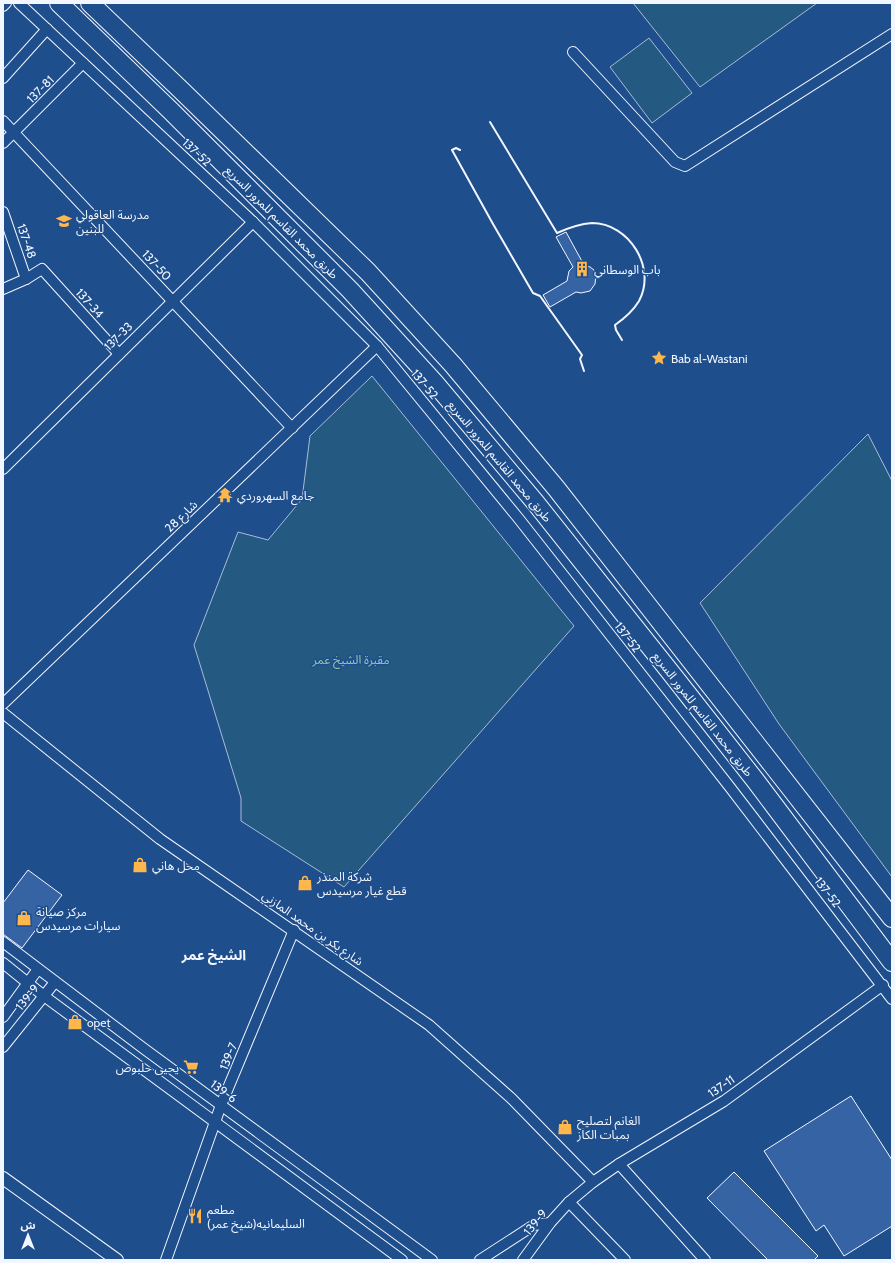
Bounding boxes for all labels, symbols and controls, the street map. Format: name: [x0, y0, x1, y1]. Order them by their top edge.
street label: 137-81: [23, 72, 57, 106]
street label: 137-52: [179, 135, 215, 169]
street label: طريق محمد القاسم للمرور السريع: [221, 162, 342, 283]
place label: مدرسة العاقولي للبنين: [76, 207, 149, 236]
school or university icon: مدرسة العاقولي للبنين: [55, 212, 73, 230]
street label: 137-48: [14, 222, 40, 260]
street label: 137-50: [139, 247, 175, 283]
building icon: باب الوسطاني: [573, 260, 591, 278]
place label: باب الوسطاني: [594, 262, 660, 279]
street label: 137-34: [73, 285, 107, 321]
street label: 137-33: [101, 319, 135, 353]
place icon: Bab al-Wastani: [650, 349, 668, 367]
place label: Bab al-Wastani: [671, 351, 748, 366]
street label: 137-52: [408, 366, 442, 402]
street label: طريق محمد القاسم للمرور السريع: [443, 397, 555, 526]
temple icon: جامع السهروردي: [216, 486, 234, 504]
place label: جامع السهروردي: [237, 488, 314, 505]
street label: شارع 28: [162, 497, 202, 537]
street label: 137-52: [612, 619, 644, 655]
street label: طريق محمد القاسم للمرور السريع: [648, 649, 756, 781]
park label: مقبرة الشيخ عمر: [311, 652, 390, 669]
shop icon: محل هاني: [131, 856, 149, 874]
place label: محل هاني: [152, 858, 200, 875]
place label: شركة المنذر قطع غيار مرسيدس: [316, 869, 407, 900]
shop icon: شركة المنذر قطع غيار مرسيدس: [296, 874, 314, 892]
street label: 137-52: [812, 874, 844, 910]
street label: شارع بكر بن محمد المازني: [258, 887, 366, 971]
place label: مركز صيانة سيارات مرسيدس: [36, 904, 120, 933]
shop icon: مركز صيانة سيارات مرسيدس: [15, 909, 33, 927]
district label: الشيخ عمر: [181, 946, 246, 965]
street label: 139-9: [12, 981, 42, 1013]
shop icon: opet: [66, 1013, 84, 1031]
place label: opet: [87, 1015, 110, 1030]
street label: 139-7: [216, 1040, 240, 1072]
supermarket icon: يحيى حلبوص: [182, 1058, 200, 1076]
place label: يحيى حلبوص: [116, 1060, 179, 1075]
street label: 137-11: [705, 1072, 737, 1100]
street label: 139-6: [208, 1076, 240, 1106]
place label: الغانم لتصليح بمبات الكاز: [576, 1113, 640, 1142]
shop icon: الغانم لتصليح بمبات الكاز: [556, 1118, 574, 1136]
place label: مطعم السليمانيه(شيخ عمر): [207, 1202, 305, 1233]
street label: 139-9: [520, 1206, 550, 1238]
restaurant icon: مطعم السليمانيه(شيخ عمر): [186, 1207, 204, 1225]
north arrow: [8, 1215, 48, 1255]
text: ش: [20, 1218, 36, 1232]

